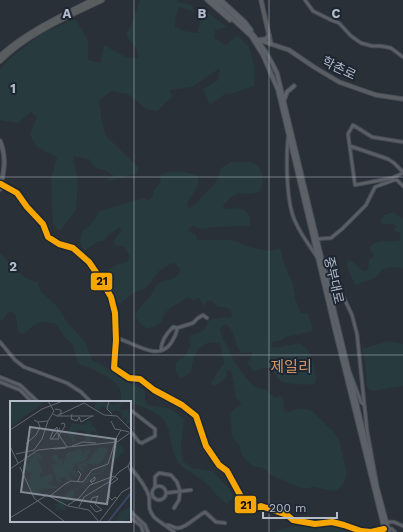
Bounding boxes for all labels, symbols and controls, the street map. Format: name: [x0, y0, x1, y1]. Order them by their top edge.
text: A: [63, 6, 72, 21]
text: B: [198, 6, 207, 21]
text: C: [332, 6, 341, 21]
street label: 학촌로: [320, 53, 358, 83]
text: 1: [10, 81, 16, 96]
street label: 중부대로: [321, 255, 347, 305]
text: 2: [9, 259, 17, 274]
line badge: 21: [90, 272, 113, 291]
text: 21: [96, 275, 108, 288]
district label: 제일리: [270, 358, 312, 376]
inset map: [10, 401, 131, 522]
scale bar: [263, 494, 337, 520]
line badge: 21: [234, 495, 257, 514]
text: 21: [240, 499, 252, 512]
text: 200 m: [269, 501, 306, 515]

